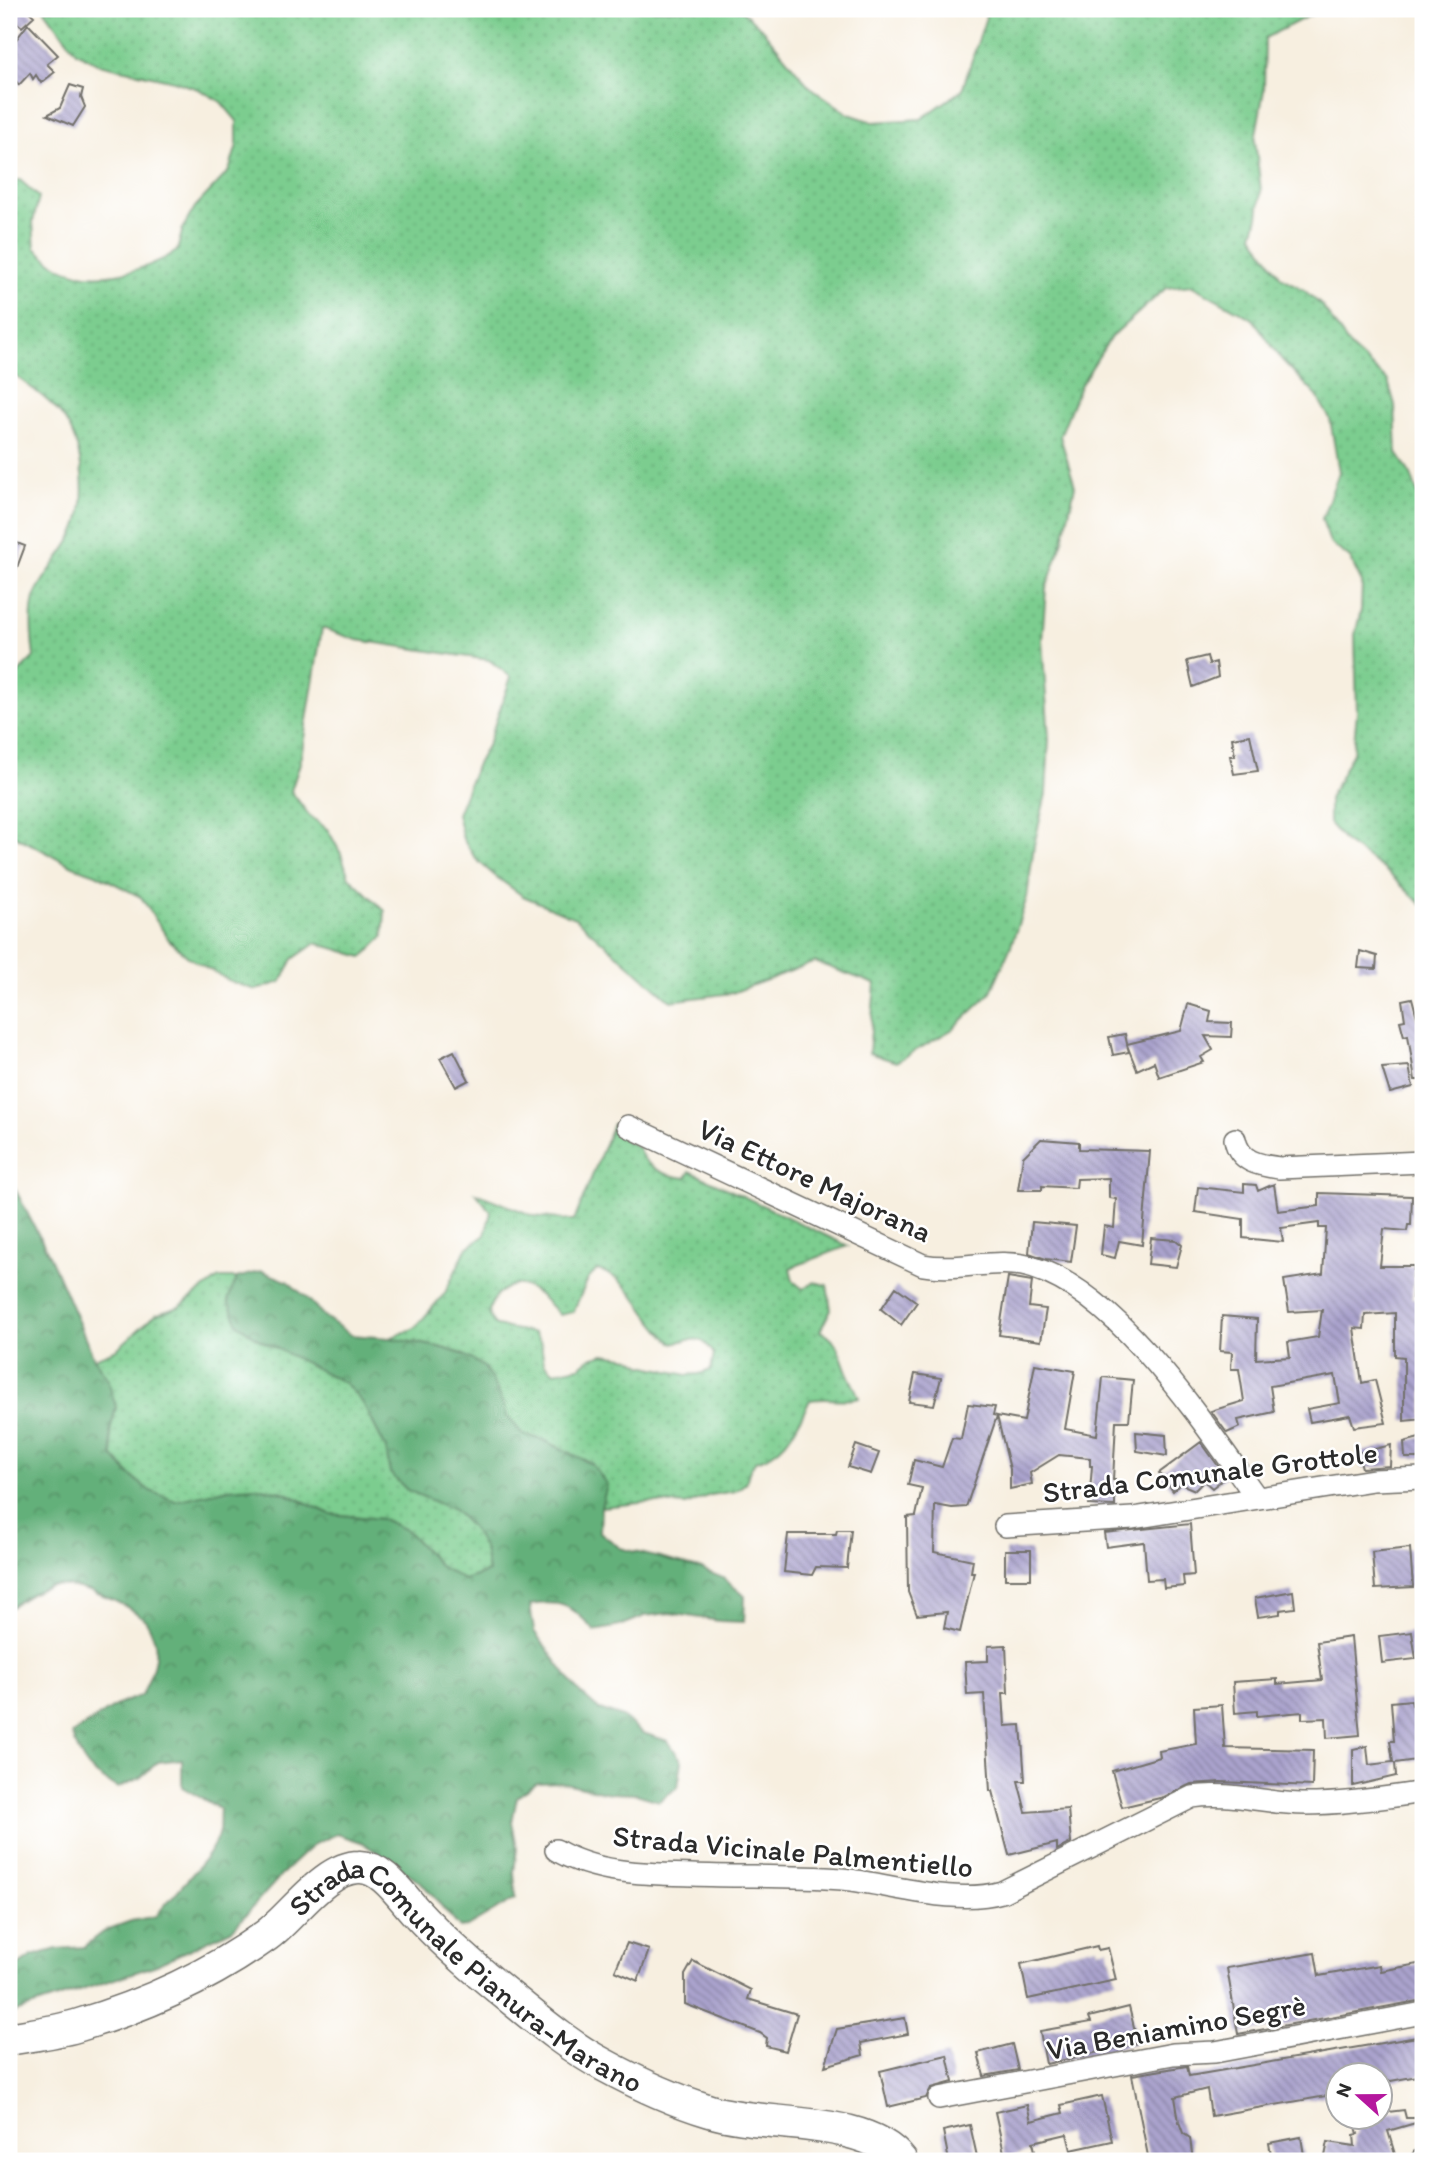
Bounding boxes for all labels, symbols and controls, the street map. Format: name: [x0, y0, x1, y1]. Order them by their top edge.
street label: Via Ettore Majorana: [692, 1110, 938, 1250]
street label: Strada Comunale Grottole: [1040, 1433, 1380, 1511]
street label: Strada Vicinale Palmentiello: [611, 1817, 975, 1885]
street label: Strada Comunale Pianura-Marano: [280, 1848, 649, 2101]
street label: Via Beniamino Segrè: [1043, 1986, 1309, 2068]
north arrow: [1324, 2062, 1394, 2132]
text: N: [1331, 2080, 1357, 2100]

